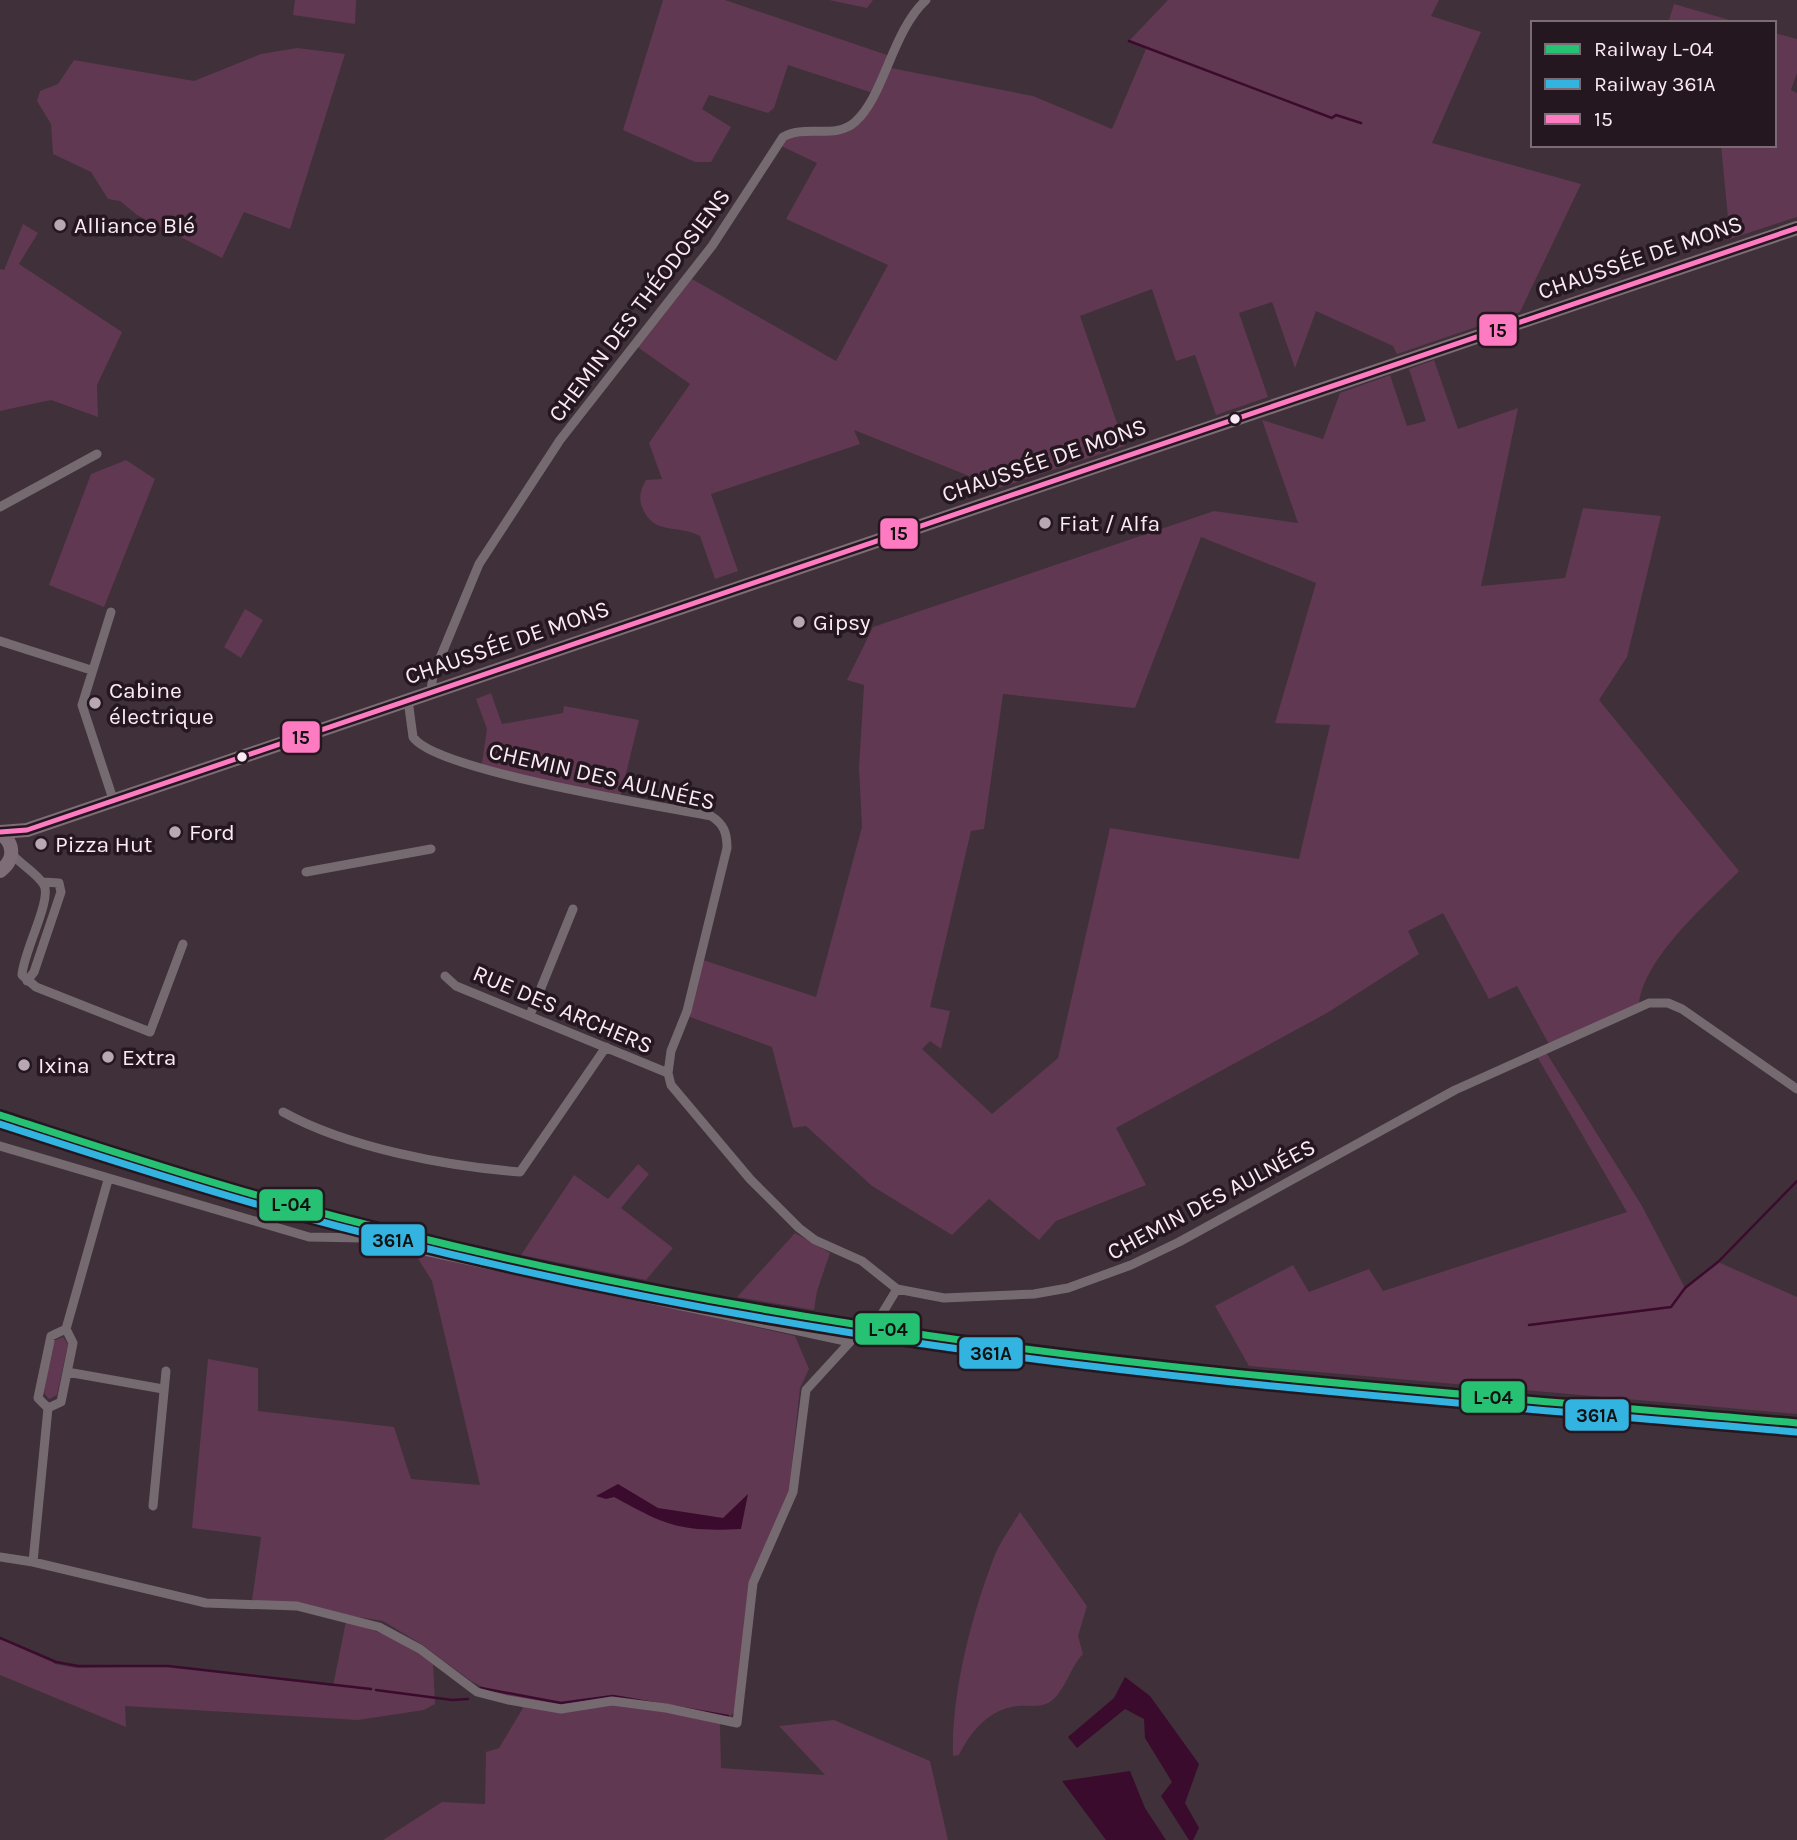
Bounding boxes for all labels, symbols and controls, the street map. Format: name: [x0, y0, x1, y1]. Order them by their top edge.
legend: [1531, 21, 1776, 147]
text: Railway L-04: [1594, 37, 1714, 61]
text: Railway 361A: [1594, 72, 1716, 96]
text: 15: [1594, 107, 1613, 131]
street label: CHEMIN DES THÉODOSIENS: [543, 184, 736, 427]
street label: CHAUSSÉE DE MONS: [1534, 210, 1746, 305]
place label: Alliance Blé: [74, 212, 195, 239]
marker: Alliance Blé: [52, 217, 68, 233]
line badge: 15: [1478, 313, 1518, 347]
text: 15: [1489, 320, 1507, 342]
unlabelled marker: [1228, 412, 1242, 426]
street label: CHAUSSÉE DE MONS: [938, 413, 1150, 508]
place label: Fiat / Alfa: [1059, 510, 1160, 537]
marker: Fiat / Alfa: [1037, 515, 1053, 531]
line badge: 15: [879, 517, 919, 550]
text: 15: [890, 523, 908, 545]
street label: CHAUSSÉE DE MONS: [401, 595, 613, 690]
place label: Gipsy: [813, 609, 871, 636]
marker: Gipsy: [791, 614, 807, 630]
place label: Cabine électrique: [109, 677, 214, 730]
marker: Cabine électrique: [87, 695, 103, 711]
line badge: 15: [281, 720, 321, 754]
text: 15: [292, 727, 310, 749]
street label: CHEMIN DES AULNÉES: [486, 737, 718, 816]
unlabelled marker: [235, 750, 249, 764]
place label: Ford: [189, 819, 235, 846]
marker: Ford: [167, 824, 183, 840]
place label: Pizza Hut: [55, 831, 153, 858]
marker: Pizza Hut: [33, 836, 49, 852]
street label: RUE DES ARCHERS: [469, 959, 657, 1060]
place label: Extra: [122, 1044, 176, 1071]
marker: Extra: [100, 1049, 116, 1065]
place label: Ixina: [38, 1052, 90, 1079]
marker: Ixina: [16, 1057, 32, 1073]
street label: CHEMIN DES AULNÉES: [1103, 1133, 1320, 1266]
line badge: L-04: [258, 1188, 324, 1222]
text: L-04: [271, 1194, 312, 1216]
line badge: 361A: [360, 1223, 426, 1257]
text: 361A: [372, 1230, 414, 1252]
line badge: L-04: [854, 1312, 921, 1346]
text: L-04: [868, 1319, 909, 1341]
line badge: 361A: [958, 1336, 1024, 1370]
text: 361A: [970, 1343, 1012, 1365]
line badge: L-04: [1460, 1380, 1526, 1414]
text: L-04: [1473, 1387, 1514, 1409]
line badge: 361A: [1564, 1398, 1630, 1432]
text: 361A: [1576, 1405, 1618, 1427]

